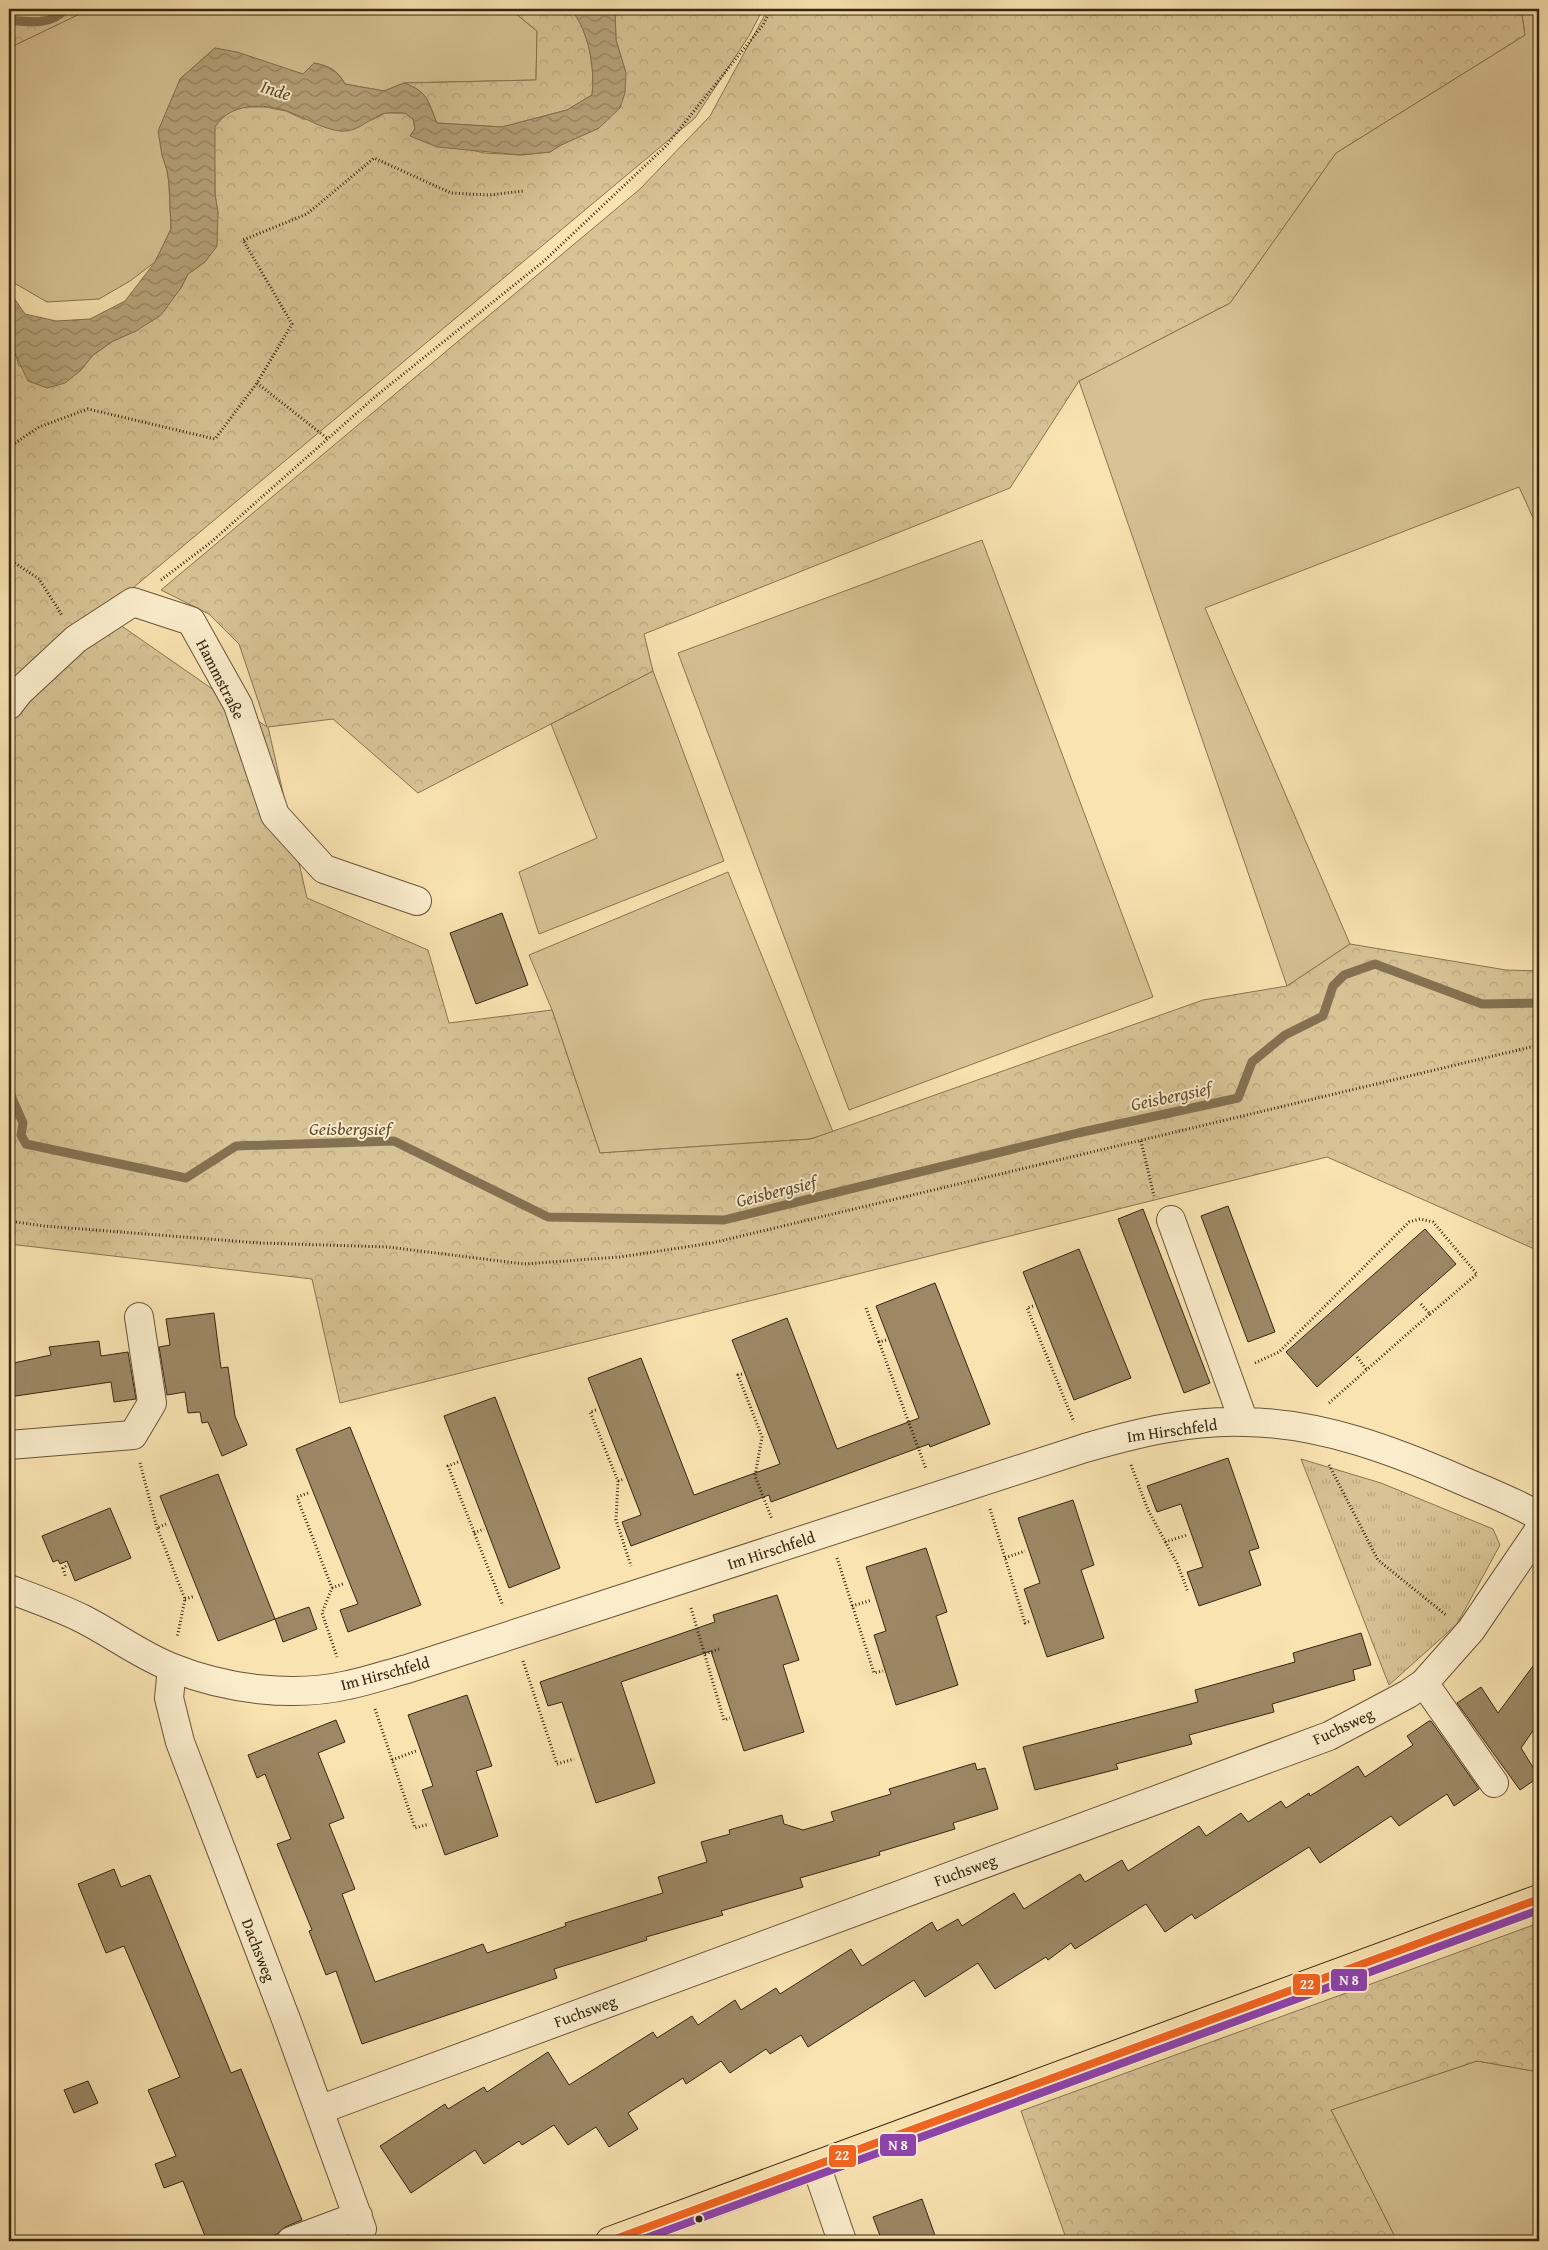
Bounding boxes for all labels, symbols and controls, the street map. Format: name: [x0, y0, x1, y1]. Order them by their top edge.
water label: Inde: [257, 72, 295, 108]
street label: Hammstraße: [191, 635, 251, 723]
water label: Geisbergsief: [1128, 1074, 1218, 1118]
water label: Geisbergsief: [309, 1115, 395, 1142]
water label: Geisbergsief: [733, 1167, 823, 1214]
street label: Im Hirschfeld: [1125, 1412, 1219, 1448]
street label: Im Hirschfeld: [724, 1524, 818, 1575]
street label: Im Hirschfeld: [338, 1650, 433, 1696]
street label: Fuchsweg: [1308, 1701, 1378, 1751]
street label: Fuchsweg: [930, 1848, 1000, 1892]
street label: Dachsweg: [236, 1915, 282, 1985]
line badge: N 8: [1330, 1968, 1368, 1992]
text: N 8: [1339, 1970, 1359, 1990]
line badge: 22: [1292, 1973, 1321, 1996]
text: 22: [1300, 1974, 1314, 1994]
street label: Fuchsweg: [550, 1989, 620, 2033]
line badge: N 8: [879, 2133, 917, 2157]
text: N 8: [888, 2135, 908, 2155]
line badge: 22: [828, 2144, 857, 2168]
text: 22: [835, 2145, 849, 2165]
unlabelled marker: [694, 2214, 704, 2224]

